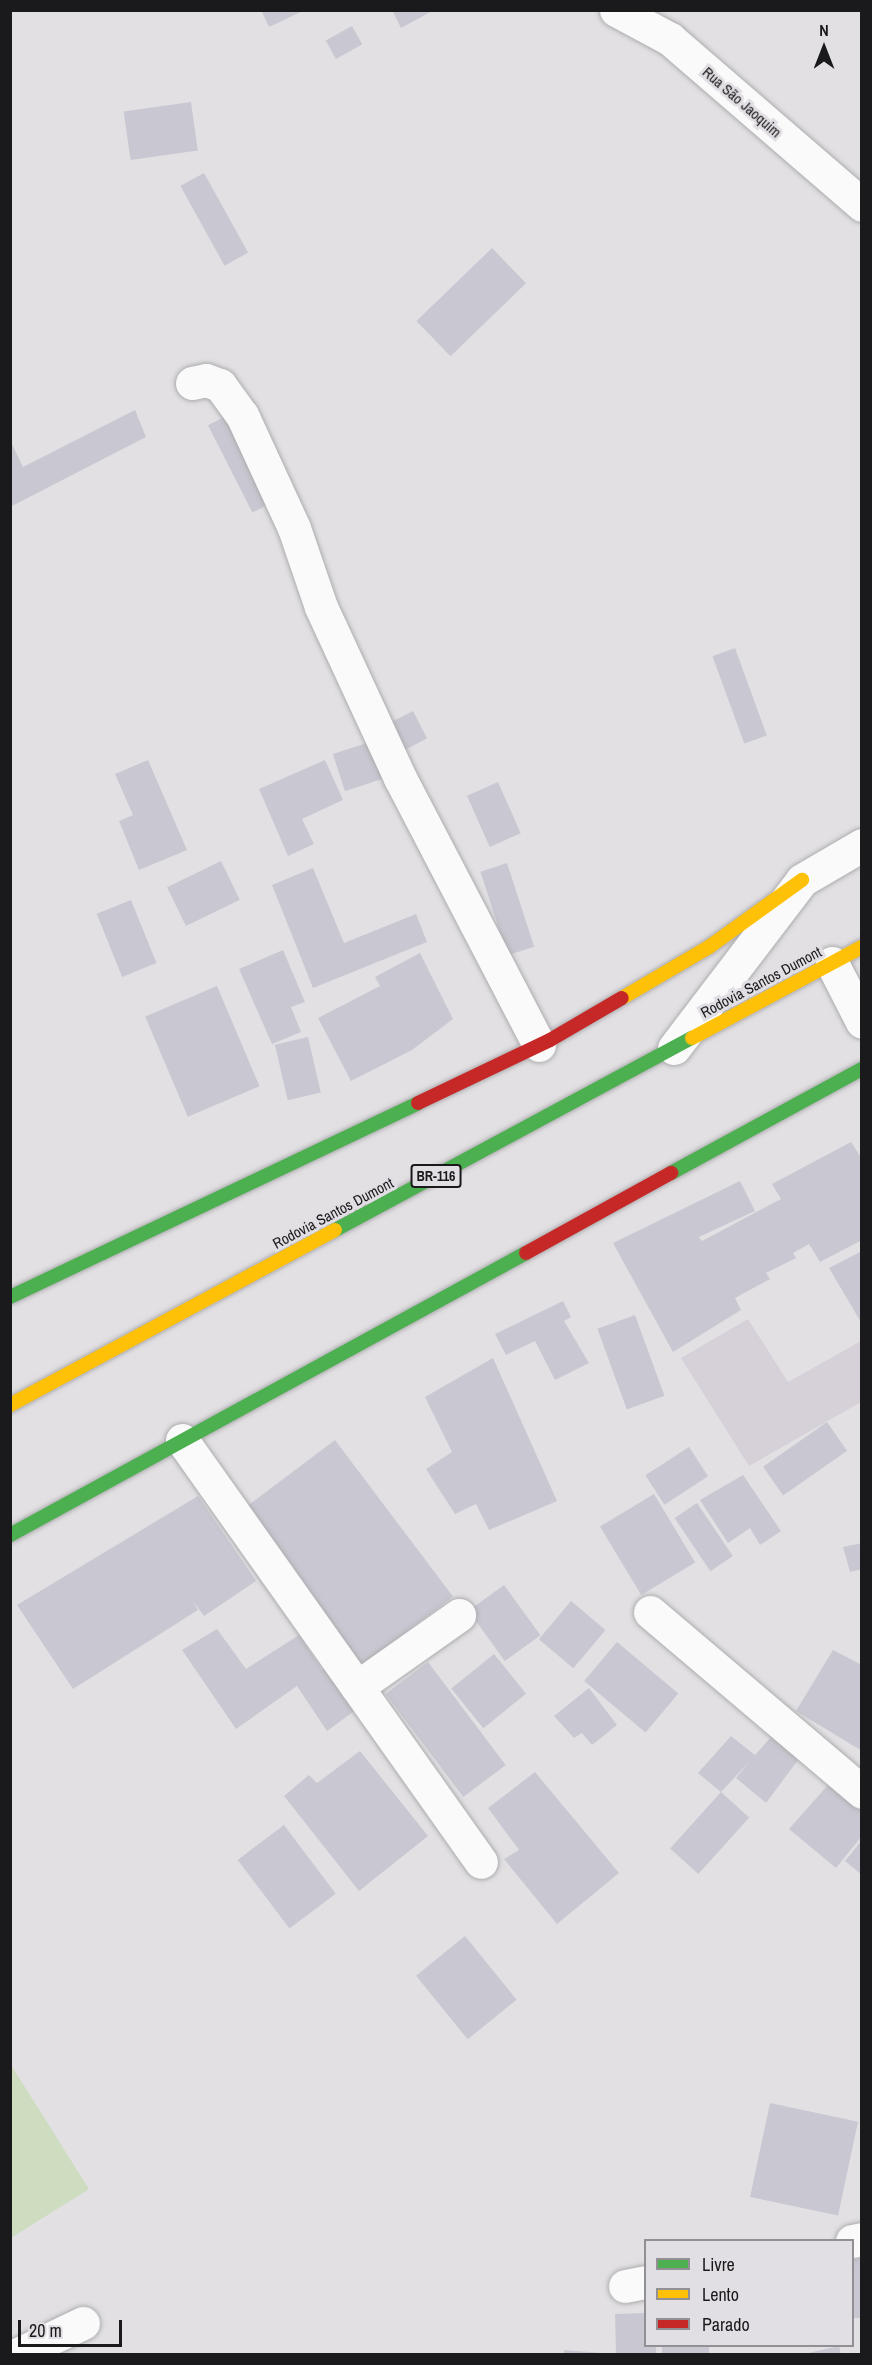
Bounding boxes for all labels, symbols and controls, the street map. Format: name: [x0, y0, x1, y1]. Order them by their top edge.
north arrow: [794, 18, 854, 78]
text: N: [819, 19, 829, 41]
street label: Rua São Jaoquim: [699, 63, 785, 141]
street label: Rodovia Santos Dumont: [698, 943, 824, 1021]
road number: BR-116: [410, 1165, 462, 1187]
street label: Rodovia Santos Dumont: [270, 1174, 396, 1252]
legend: [644, 2239, 854, 2347]
text: Livre: [702, 2252, 735, 2277]
text: Lento: [702, 2282, 739, 2307]
scale bar: [21, 2308, 124, 2346]
text: Parado: [702, 2312, 750, 2337]
text: 20 m: [29, 2318, 62, 2343]

